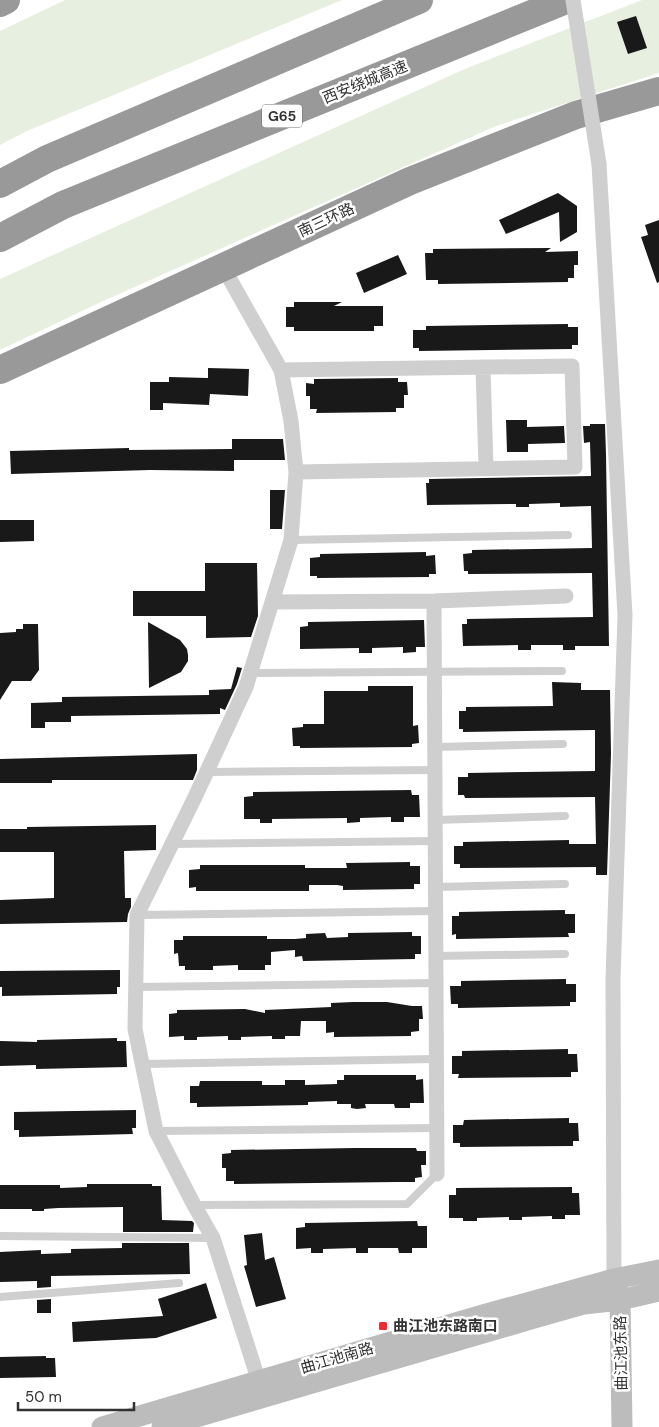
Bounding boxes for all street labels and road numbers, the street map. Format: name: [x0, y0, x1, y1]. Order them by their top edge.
street label: 西安绕城高速: [320, 56, 410, 108]
road number: G65: [262, 104, 302, 128]
street label: 南三环路: [295, 198, 357, 242]
street label: 曲江池东路: [610, 1315, 632, 1391]
street label: 曲江池南路: [298, 1338, 376, 1378]

